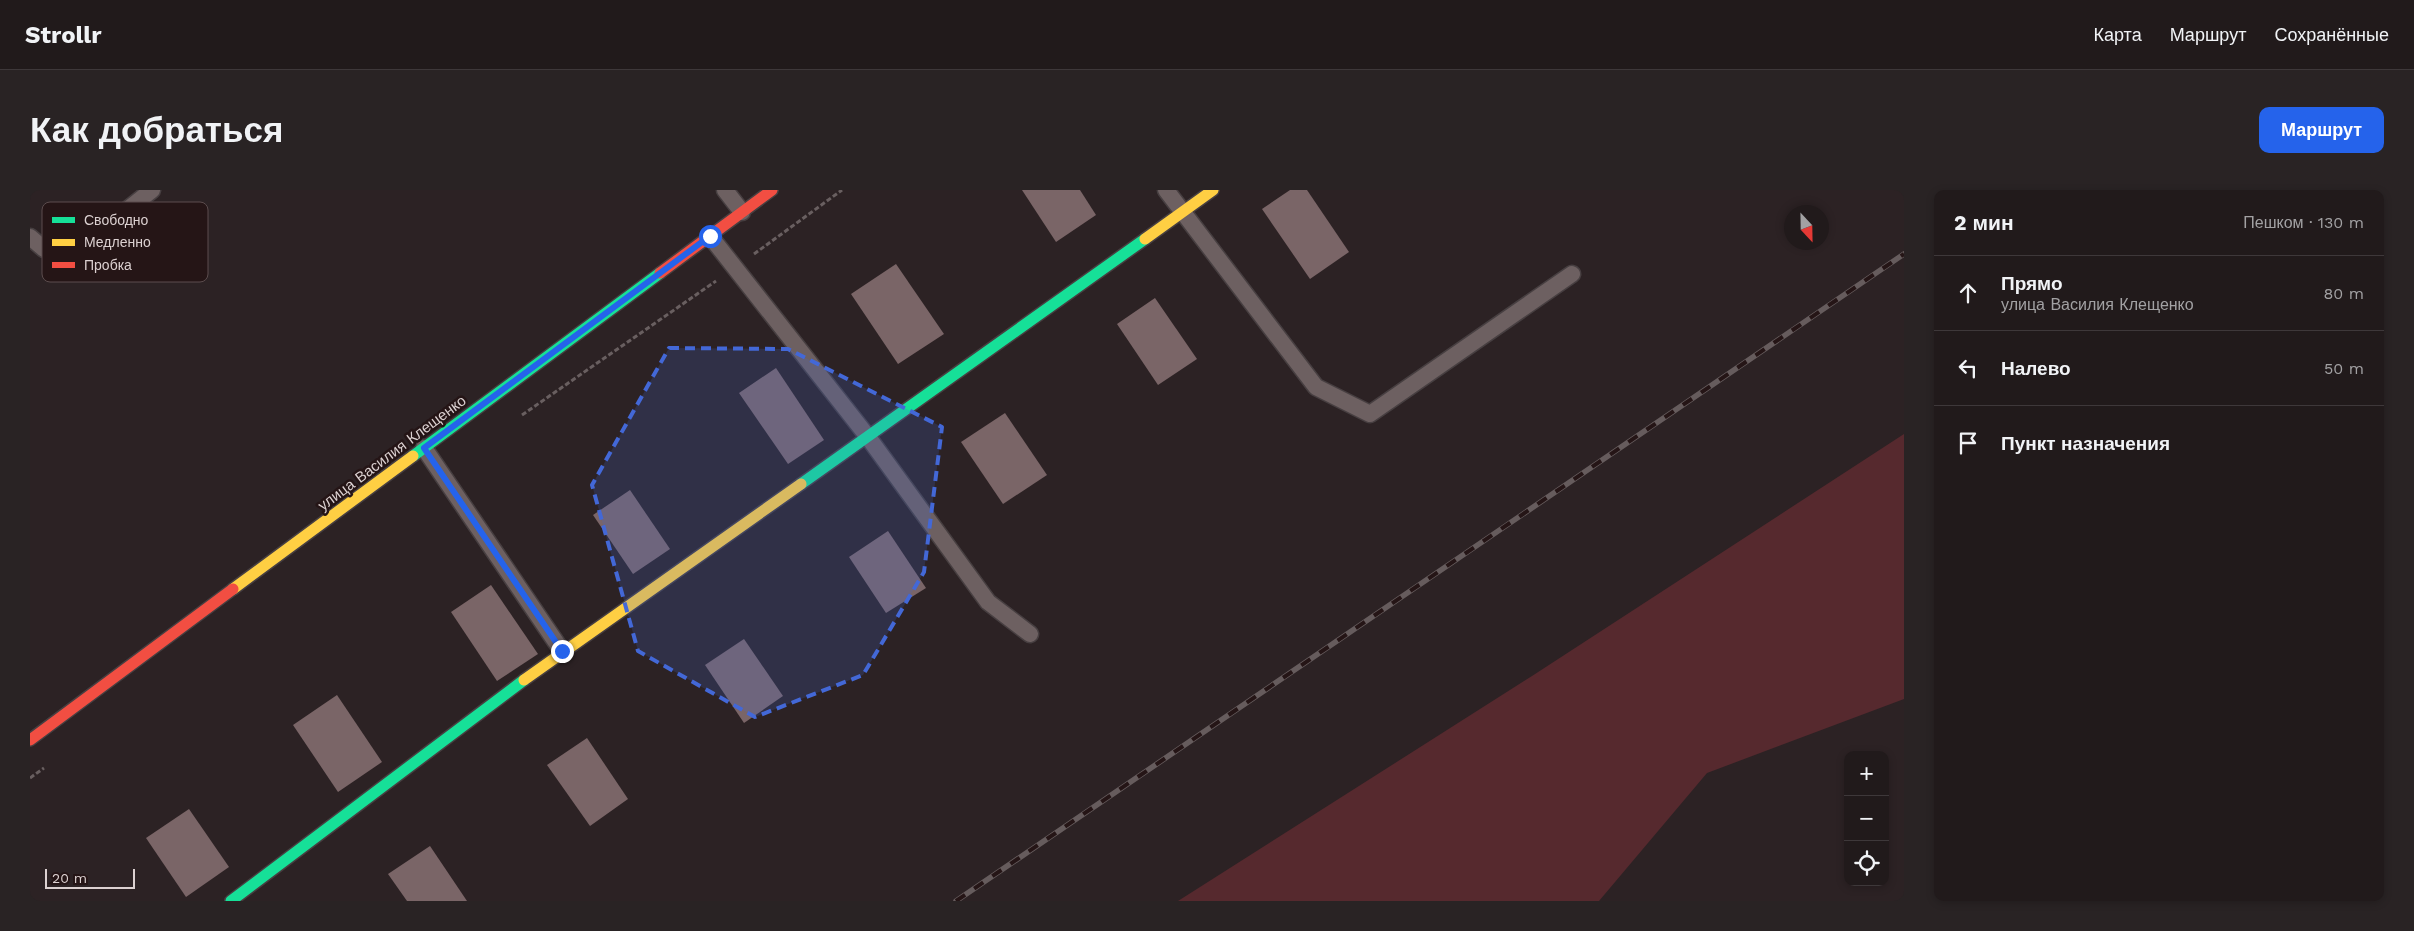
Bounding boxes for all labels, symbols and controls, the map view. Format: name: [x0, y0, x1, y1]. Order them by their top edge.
text: Strollr: [25, 21, 102, 49]
text: Карта: [2094, 24, 2142, 45]
text: Маршрут: [2170, 24, 2246, 45]
text: Сохранённые: [2274, 24, 2389, 45]
button: Маршрут: [2259, 107, 2384, 153]
text: Как добраться: [30, 109, 283, 151]
legend: [42, 202, 208, 282]
north arrow: [1784, 205, 1829, 250]
text: 2 мин: [1954, 210, 2014, 235]
text: Свободно: [84, 212, 149, 228]
text: Пешком · 130 m: [2243, 213, 2364, 232]
route start: [699, 225, 722, 248]
text: Медленно: [84, 234, 151, 250]
text: Пробка: [84, 257, 132, 273]
text: Прямо: [2001, 272, 2063, 295]
icon: ahead: [1954, 279, 1982, 307]
text: 80 m: [2323, 284, 2364, 303]
text: улица Василия Клещенко: [2001, 295, 2194, 314]
icon: left: [1954, 354, 1982, 382]
text: Налево: [2001, 357, 2071, 380]
text: 50 m: [2324, 359, 2364, 378]
street label: улица Василия Клещенко: [314, 391, 470, 515]
icon: arrive: [1954, 429, 1982, 457]
text: Пункт назначения: [2001, 432, 2170, 455]
route end: [551, 640, 574, 663]
map controls: [1844, 751, 1889, 886]
button: +: [1844, 751, 1889, 796]
button: −: [1844, 796, 1889, 841]
button: locate: [1844, 841, 1889, 886]
scale bar: [45, 866, 135, 889]
text: 20 m: [52, 870, 87, 886]

